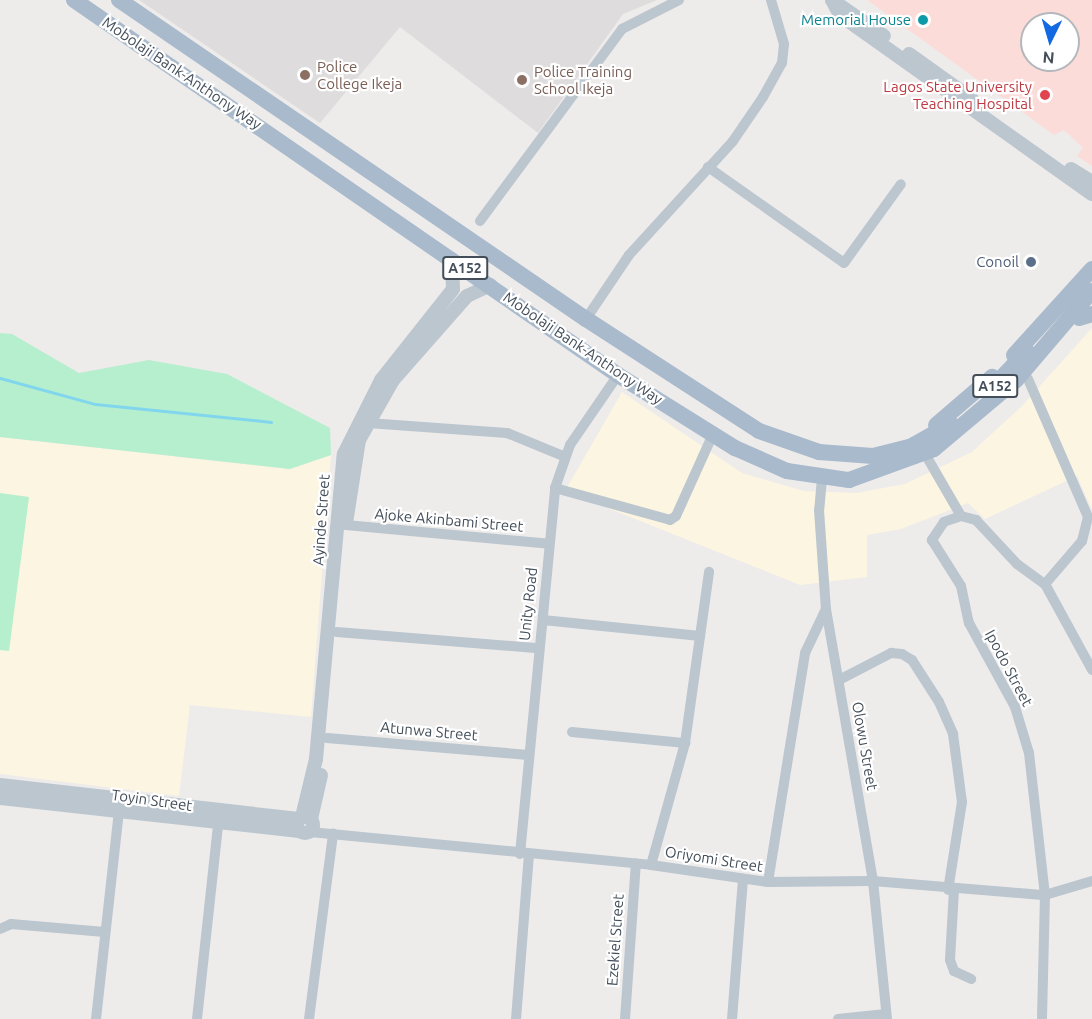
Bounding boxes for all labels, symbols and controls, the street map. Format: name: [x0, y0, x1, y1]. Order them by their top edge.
place label: Memorial House: [801, 11, 911, 29]
north arrow: [1020, 12, 1080, 72]
street label: Mobolaji Bank-Anthony Way: [99, 13, 265, 133]
marker: Memorial House: [916, 13, 930, 27]
text: N: [1042, 48, 1055, 67]
place label: Police College Ikeja: [317, 57, 402, 92]
place label: Police Training School Ikeja: [534, 62, 632, 97]
marker: Police College Ikeja: [298, 68, 312, 82]
marker: Police Training School Ikeja: [515, 73, 529, 87]
place label: Lagos State University Teaching Hospital: [883, 77, 1032, 112]
marker: Lagos State University Teaching Hospital: [1036, 86, 1054, 104]
place label: Conoil: [976, 253, 1019, 271]
marker: Conoil: [1024, 255, 1038, 269]
road number: A152: [441, 257, 489, 279]
street label: Mobolaji Bank-Anthony Way: [500, 288, 666, 408]
road number: A152: [971, 375, 1019, 397]
street label: Ayinde Street: [309, 474, 333, 566]
street label: Ajoke Akinbami Street: [374, 505, 524, 535]
street label: Unity Road: [515, 566, 541, 642]
street label: Ipodo Street: [981, 627, 1037, 709]
street label: Olowu Street: [848, 700, 882, 792]
street label: Atunwa Street: [380, 718, 478, 744]
street label: Toyin Street: [111, 785, 193, 815]
street label: Oriyomi Street: [664, 842, 764, 876]
street label: Ezekiel Street: [603, 893, 627, 987]

